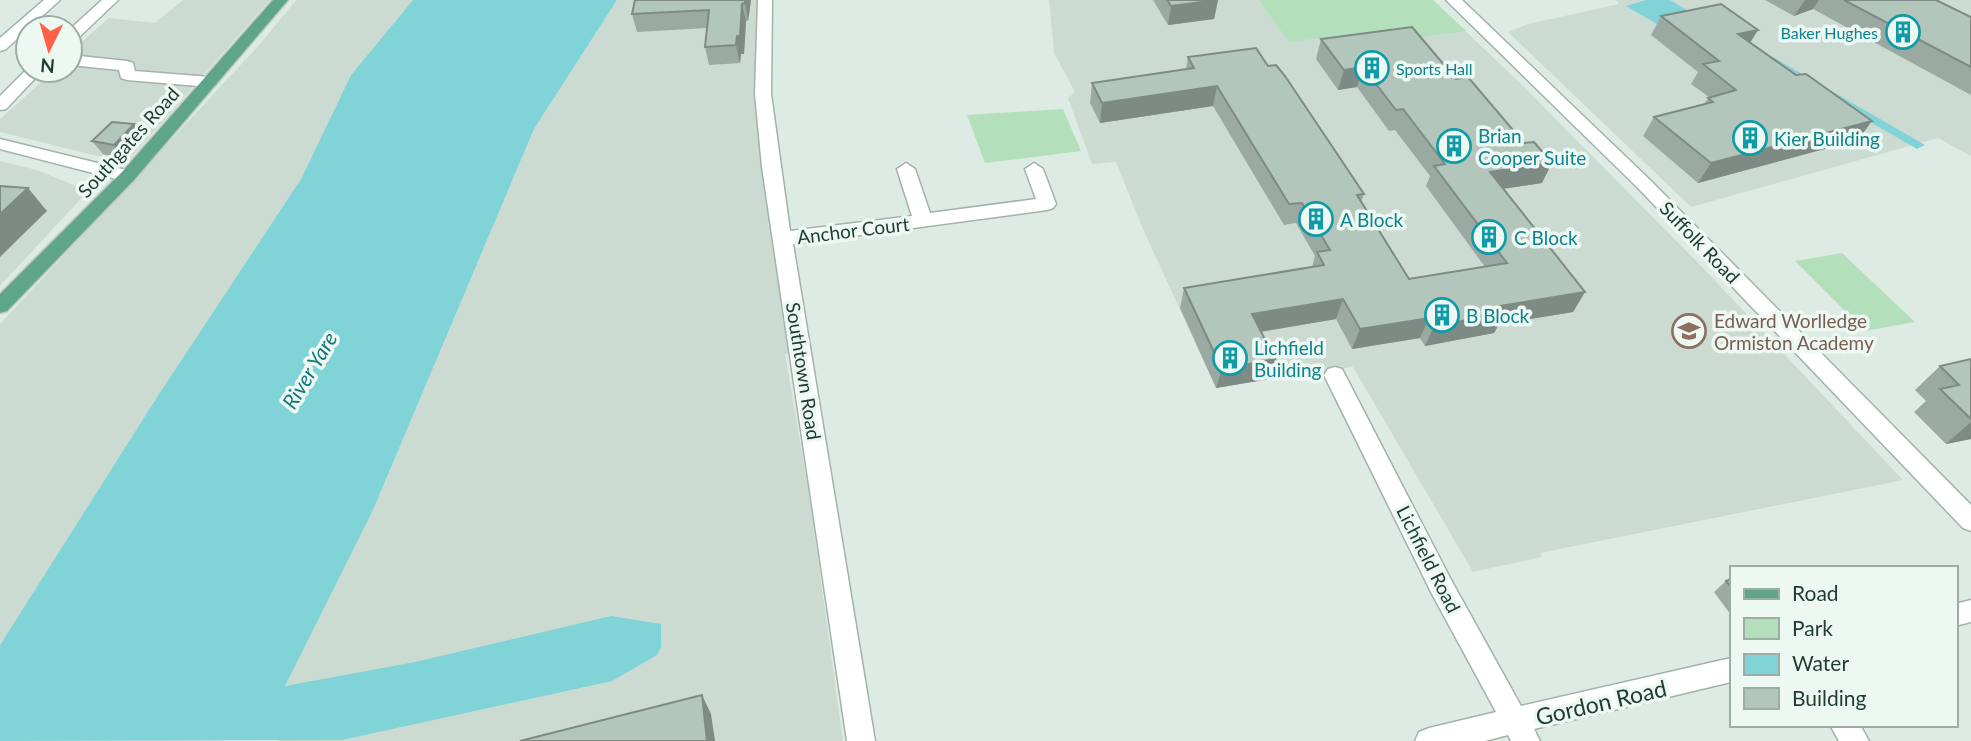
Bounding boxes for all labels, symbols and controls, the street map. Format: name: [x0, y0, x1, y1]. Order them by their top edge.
building icon: Baker Hughes: [1884, 13, 1922, 51]
north arrow: [14, 14, 84, 84]
place label: Baker Hughes: [1781, 23, 1878, 42]
building icon: Sports Hall: [1353, 49, 1391, 87]
text: N: [39, 54, 56, 79]
place label: Sports Hall: [1396, 59, 1473, 78]
street label: Southgates Road: [73, 82, 183, 202]
building icon: Kier Building: [1731, 119, 1769, 157]
place label: Brian Cooper Suite: [1478, 124, 1586, 169]
building icon: Brian Cooper Suite: [1435, 127, 1473, 165]
place label: Kier Building: [1774, 127, 1880, 150]
street label: Suffolk Road: [1655, 196, 1745, 288]
building icon: A Block: [1297, 200, 1335, 238]
place label: A Block: [1340, 208, 1404, 231]
street label: Anchor Court: [796, 212, 911, 248]
building icon: C Block: [1470, 218, 1508, 256]
place label: C Block: [1514, 226, 1578, 249]
building icon: B Block: [1423, 296, 1461, 334]
street label: Southtown Road: [782, 301, 826, 441]
place label: B Block: [1466, 304, 1530, 327]
place label: Edward Worlledge Ormiston Academy: [1714, 309, 1874, 354]
school or university icon: Edward Worlledge Ormiston Academy: [1670, 312, 1708, 350]
water label: River Yare: [276, 327, 342, 413]
place label: Lichfield Building: [1254, 336, 1324, 381]
building icon: Lichfield Building: [1211, 339, 1249, 377]
street label: Lichfield Road: [1392, 502, 1466, 616]
legend: [1730, 566, 1957, 727]
text: Road: [1792, 580, 1839, 605]
text: Park: [1792, 615, 1833, 640]
text: Water: [1792, 650, 1849, 675]
street label: Gordon Road: [1533, 673, 1669, 731]
text: Building: [1792, 685, 1867, 710]

